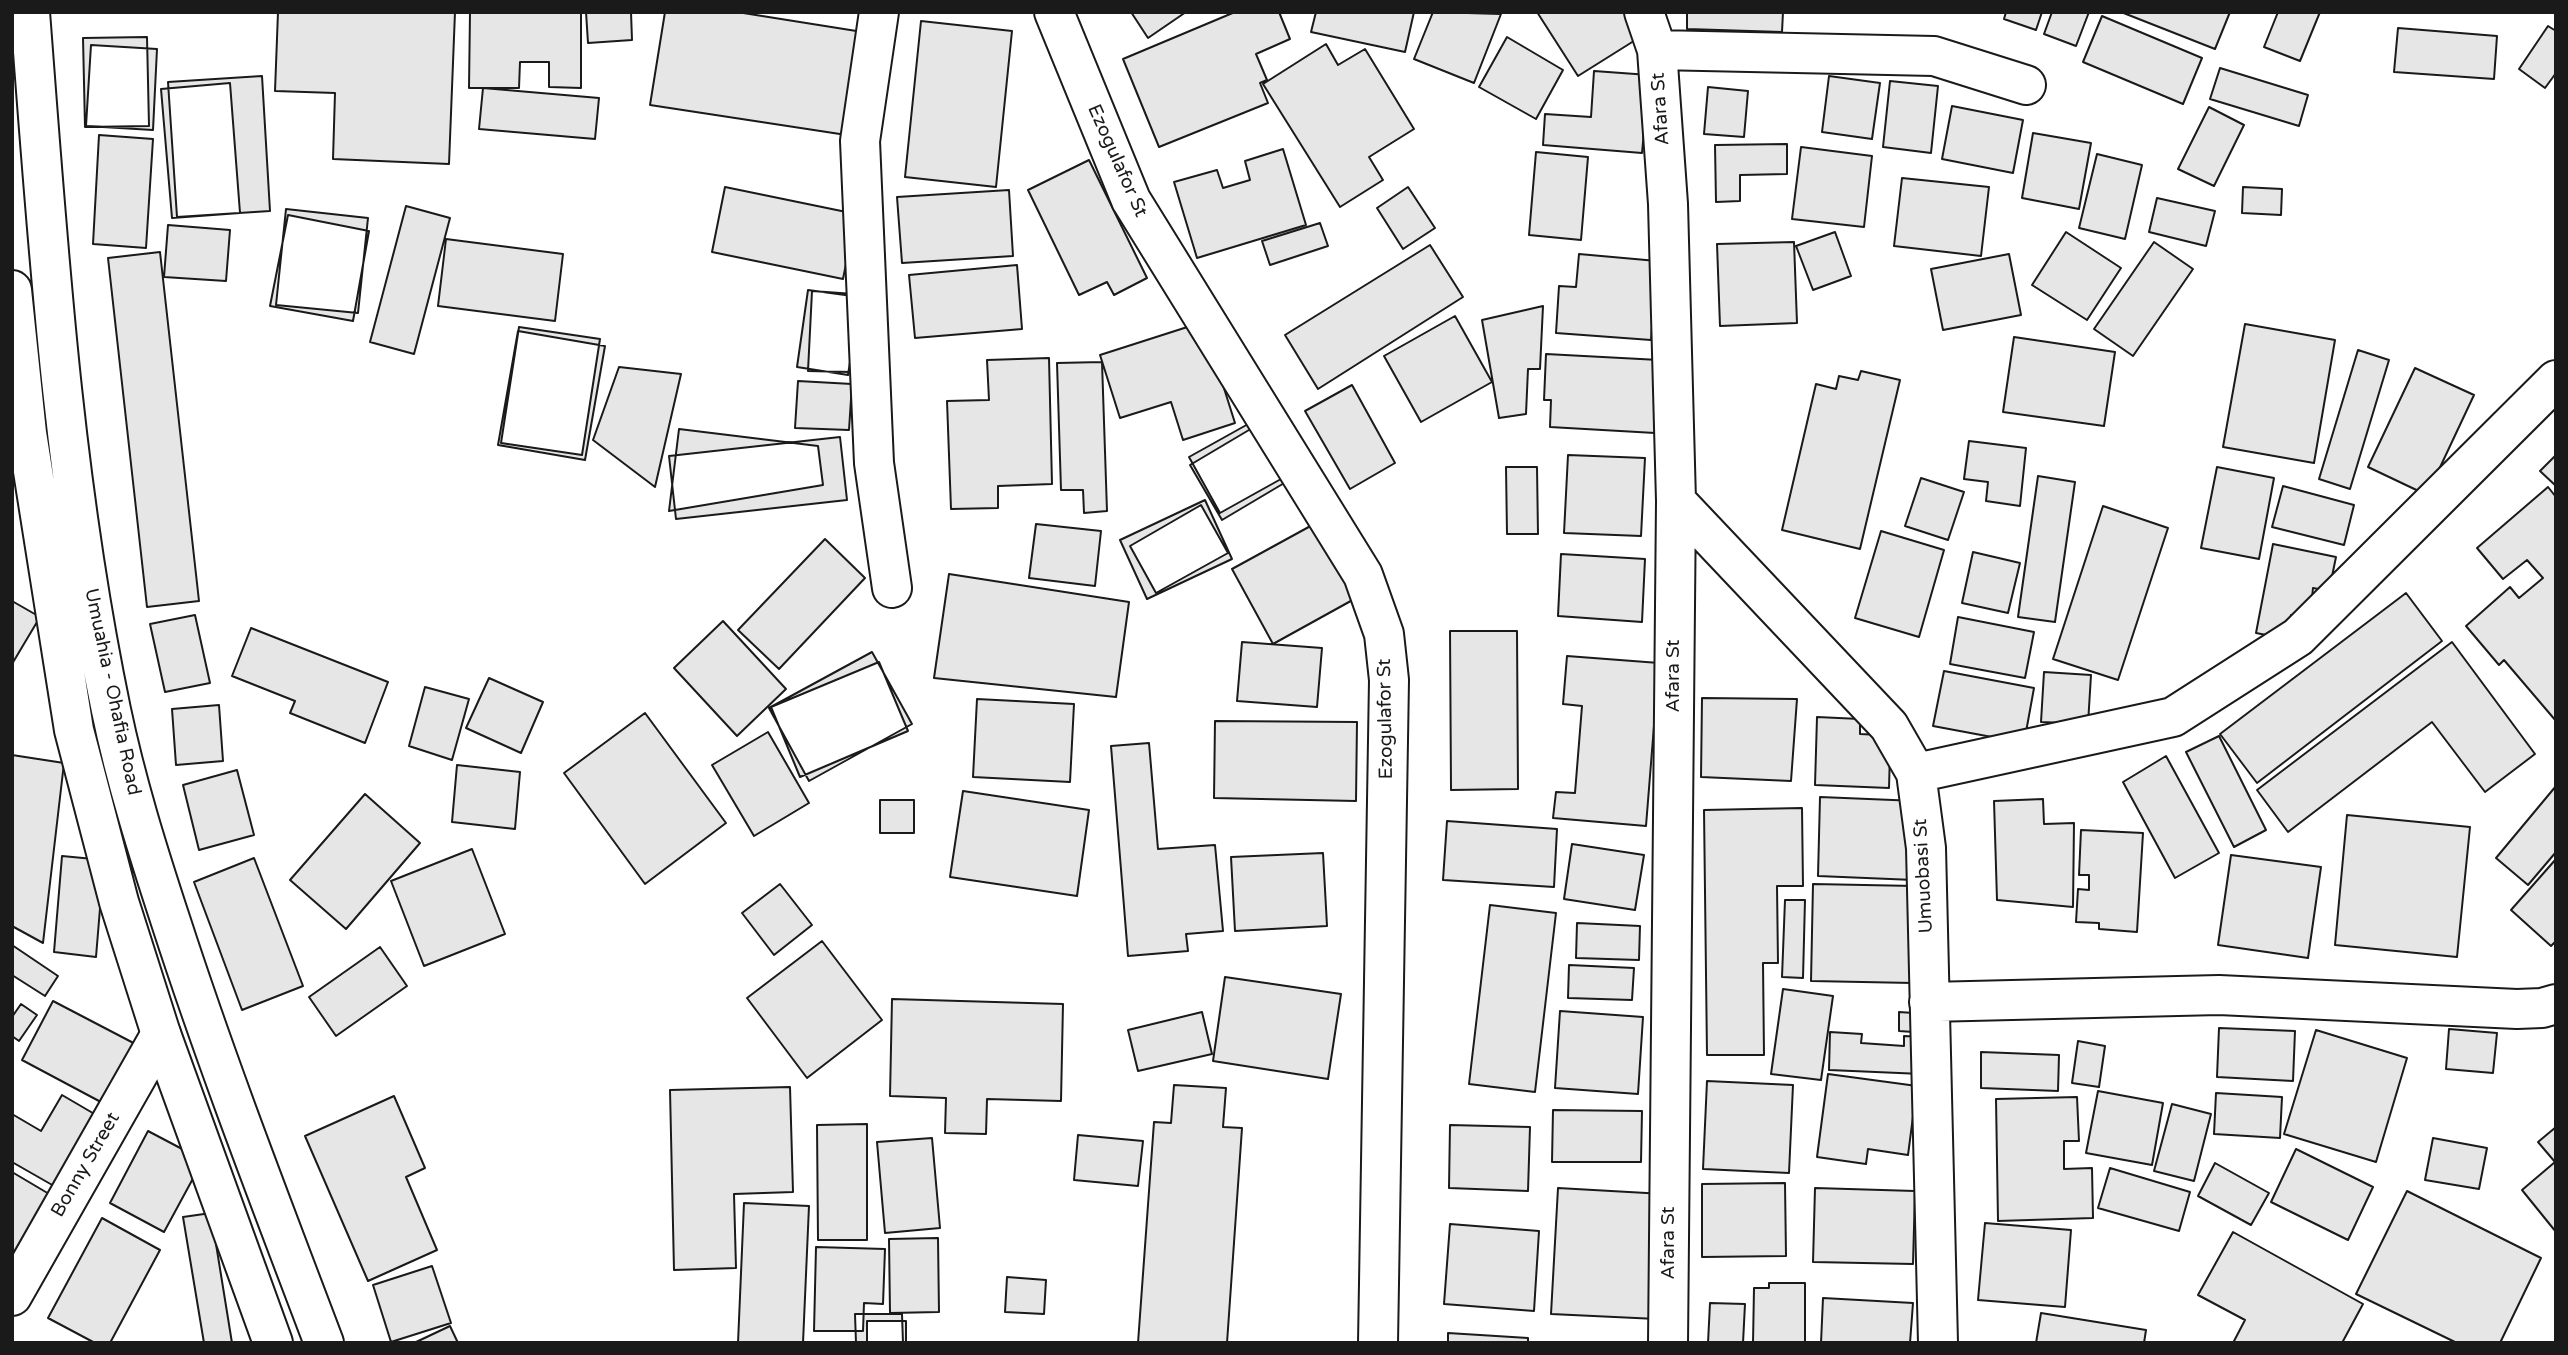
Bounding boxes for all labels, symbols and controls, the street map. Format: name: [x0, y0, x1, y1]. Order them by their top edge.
street label: Afara St: [1647, 72, 1675, 146]
street label: Ezogulafor St: [1082, 101, 1152, 221]
street label: Umuahia - Ohafia Road: [79, 586, 145, 798]
street label: Afara St: [1663, 640, 1685, 712]
street label: Ezogulafor St: [1374, 658, 1398, 780]
street label: Umuobasi St: [1910, 818, 1938, 934]
street label: Bonny Street: [47, 1109, 125, 1221]
street label: Afara St: [1658, 1207, 1680, 1279]

